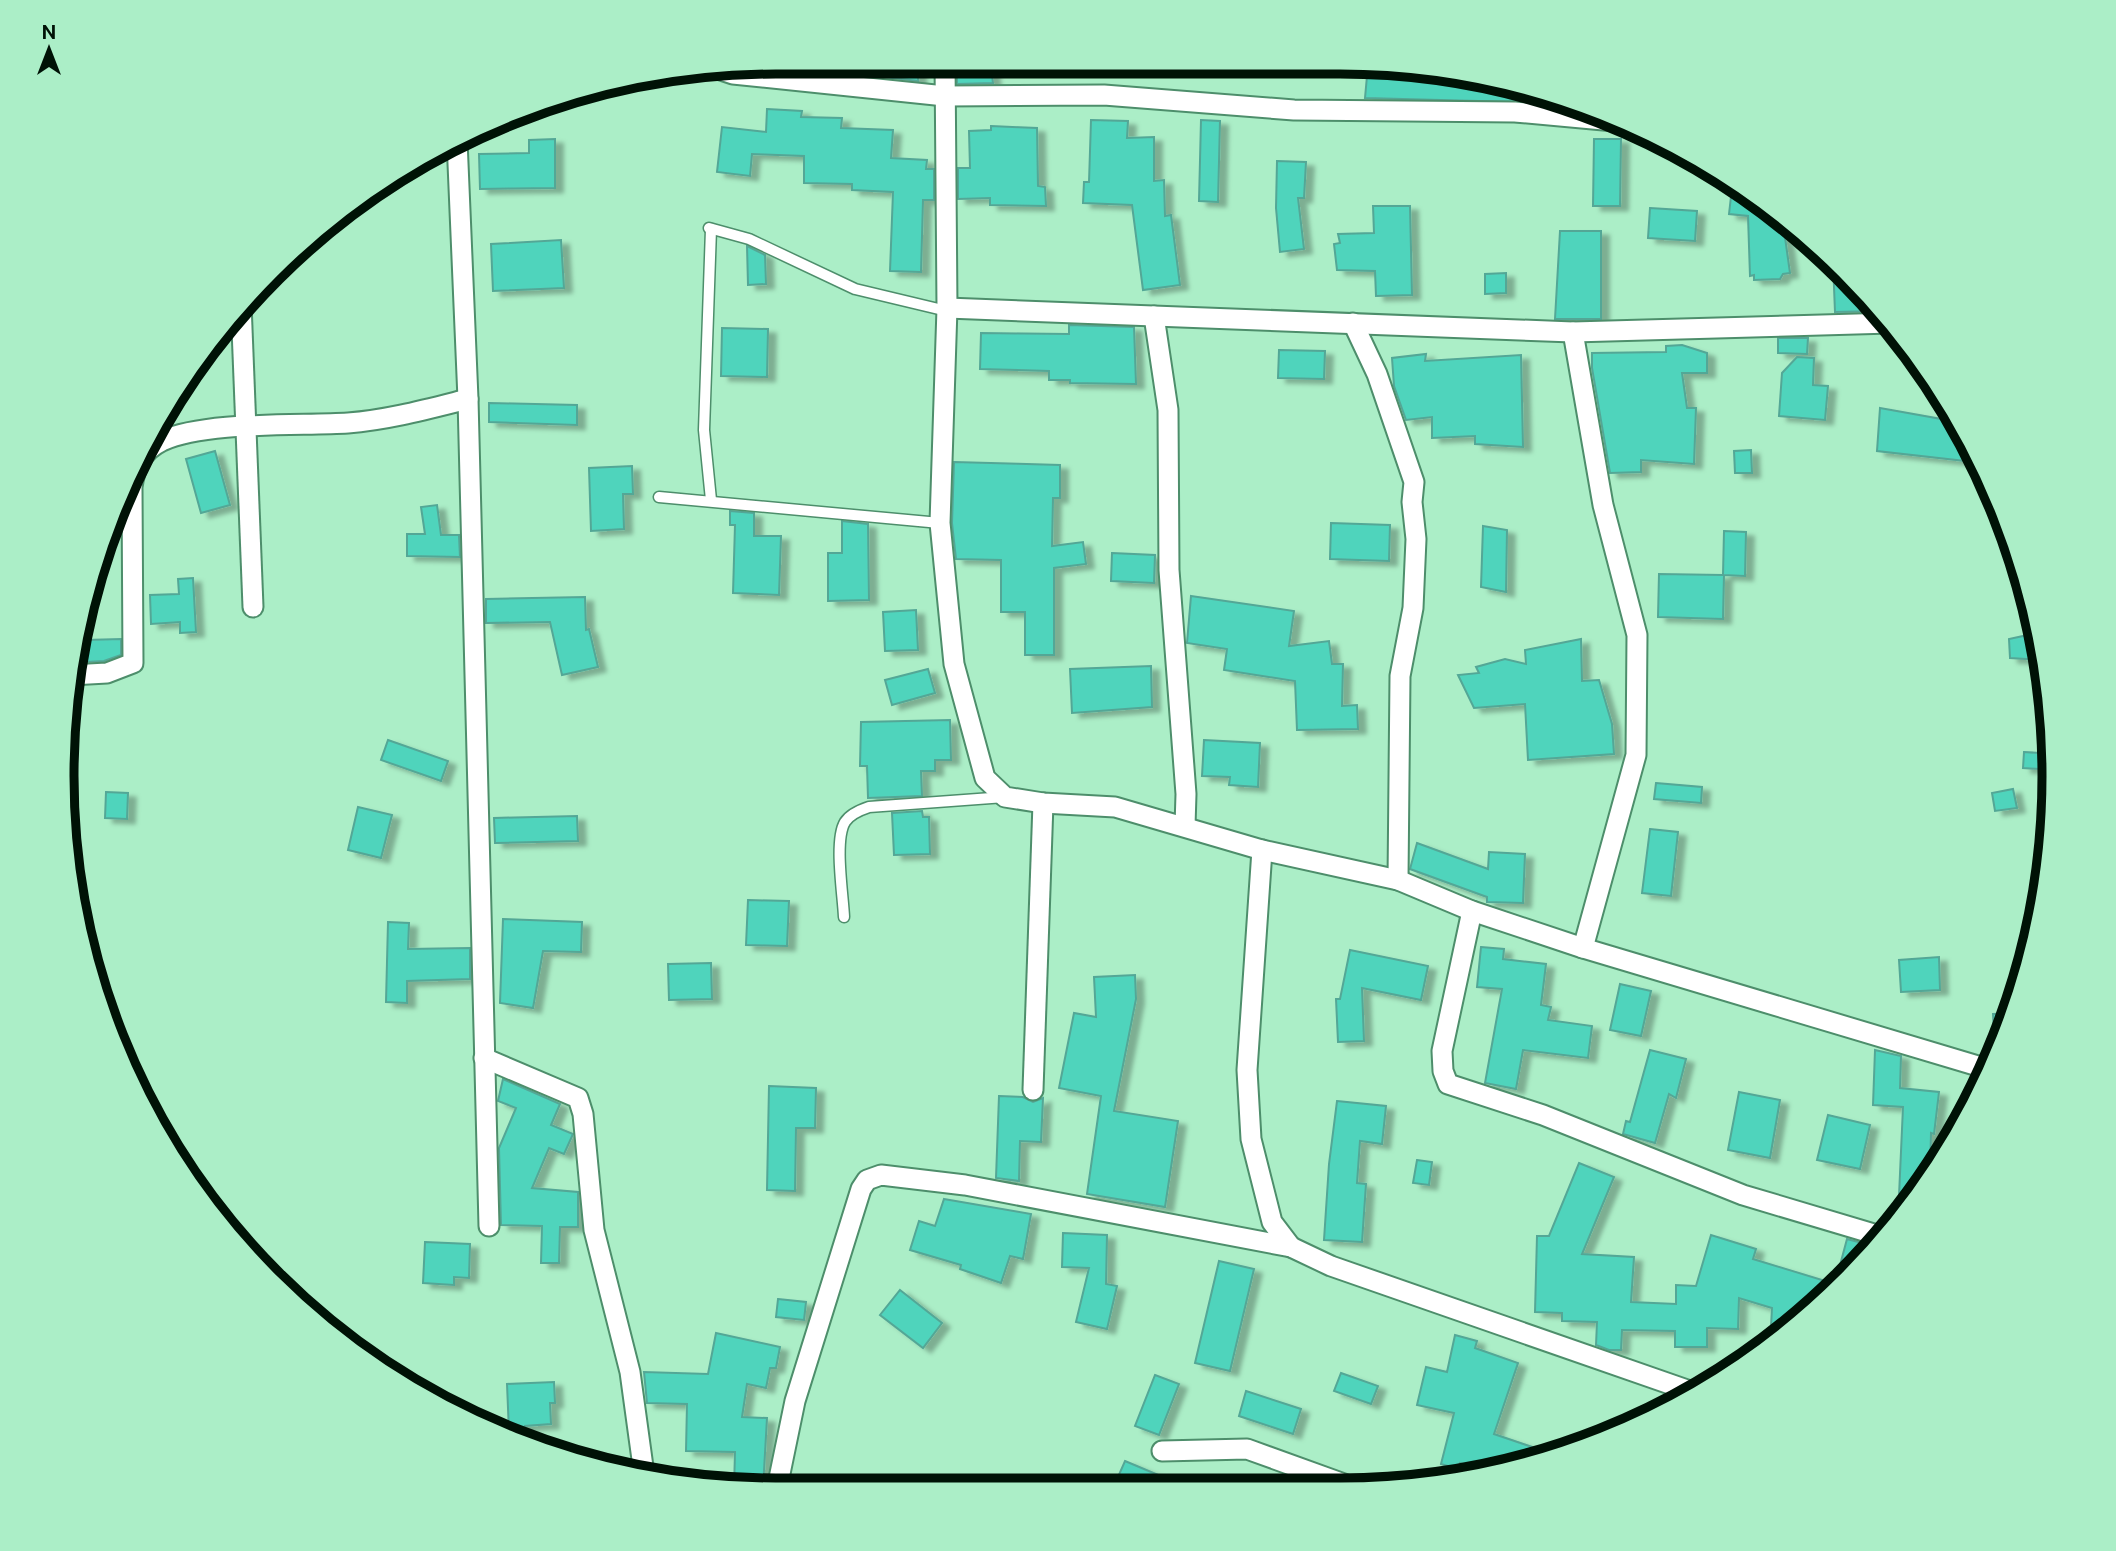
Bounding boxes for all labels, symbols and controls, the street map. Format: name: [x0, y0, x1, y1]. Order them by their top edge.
north arrow: [14, 14, 84, 84]
text: N: [42, 21, 56, 43]

